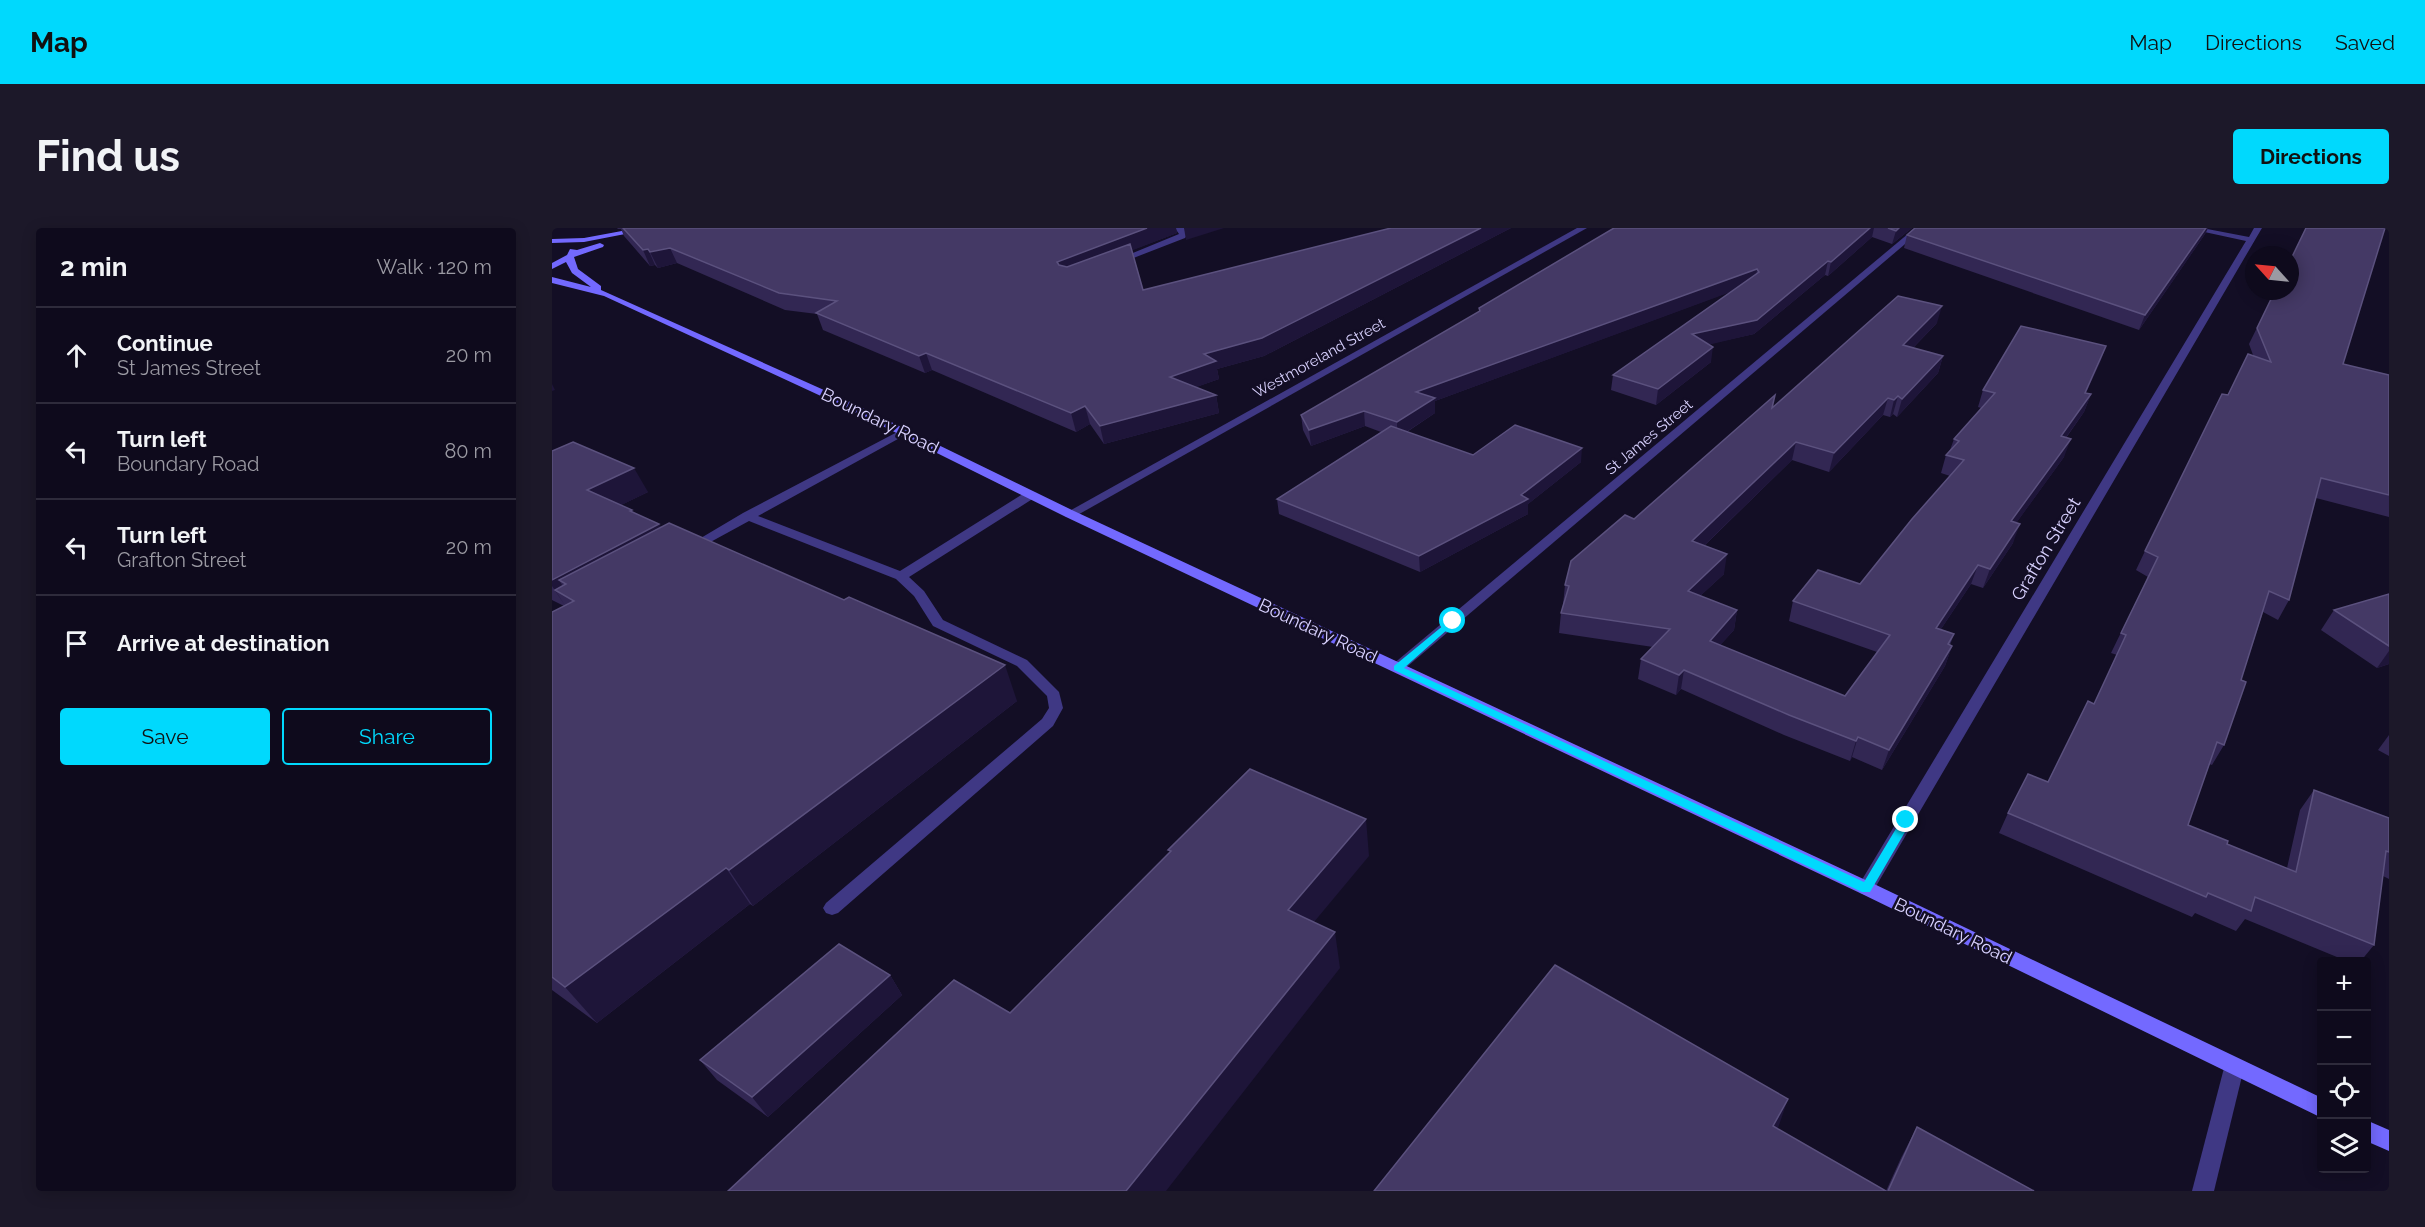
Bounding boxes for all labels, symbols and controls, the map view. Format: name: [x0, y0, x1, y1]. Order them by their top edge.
text: Map: [30, 26, 88, 59]
text: Map: [2129, 30, 2172, 55]
text: Directions: [2205, 30, 2302, 55]
text: Saved: [2335, 30, 2395, 55]
button: Directions: [2233, 129, 2389, 184]
text: Find us: [36, 132, 180, 181]
north arrow: [2245, 246, 2299, 300]
text: 2 min: [60, 252, 127, 282]
text: Walk · 120 m: [377, 255, 492, 279]
street label: Westmoreland Street: [1250, 314, 1388, 402]
text: Continue: [117, 330, 213, 356]
icon: ahead: [60, 339, 93, 372]
text: 20 m: [446, 343, 492, 367]
text: St James Street: [117, 356, 261, 380]
street label: Boundary Road: [818, 383, 942, 458]
street label: St James Street: [1602, 395, 1696, 479]
text: Turn left: [117, 426, 207, 452]
icon: left: [60, 435, 93, 468]
text: 80 m: [444, 439, 492, 463]
text: Boundary Road: [117, 452, 260, 476]
street label: Grafton Street: [2007, 493, 2085, 604]
text: Turn left: [117, 522, 207, 548]
icon: left: [60, 531, 93, 564]
text: 20 m: [446, 535, 492, 559]
text: Grafton Street: [117, 548, 246, 572]
street label: Boundary Road: [1256, 594, 1381, 667]
route start: [1439, 607, 1465, 633]
icon: arrive: [60, 627, 93, 660]
text: Arrive at destination: [117, 630, 330, 656]
button: Save: [60, 708, 270, 765]
button: Share: [282, 708, 492, 765]
route end: [1892, 806, 1918, 832]
street label: Boundary Road: [1891, 893, 2015, 968]
map controls: [2317, 957, 2371, 1173]
button: +: [2317, 957, 2371, 1011]
button: −: [2317, 1011, 2371, 1065]
button: locate: [2317, 1065, 2371, 1119]
button: layers: [2317, 1119, 2371, 1173]

